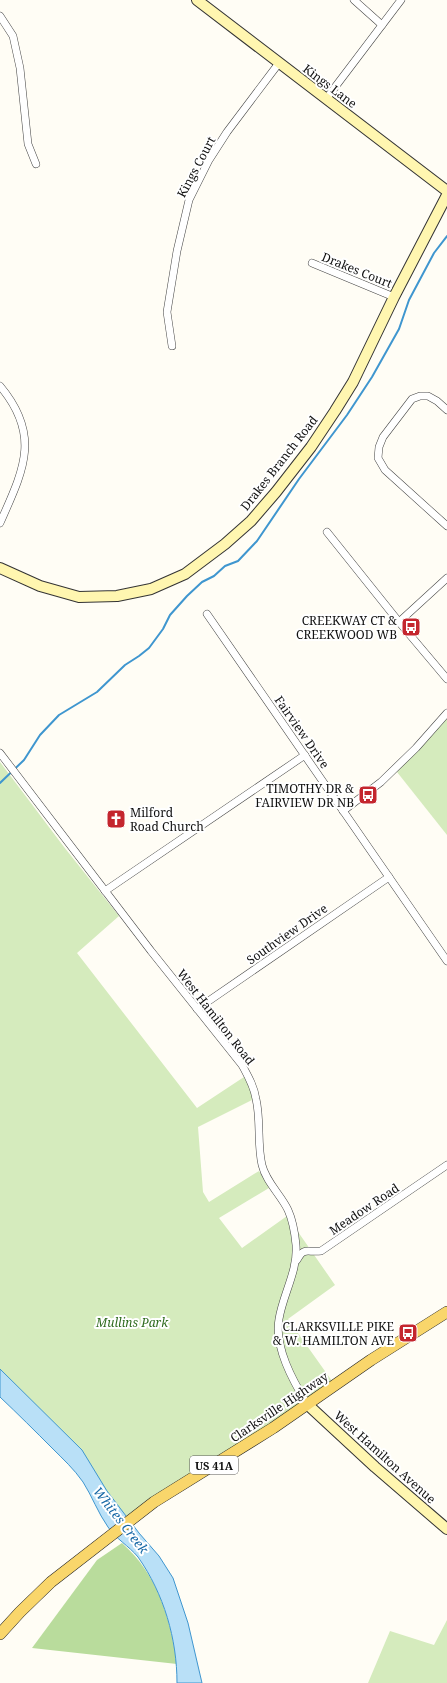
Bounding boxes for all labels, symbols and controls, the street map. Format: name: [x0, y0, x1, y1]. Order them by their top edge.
street label: Kings Lane: [300, 60, 360, 112]
street label: Kings Court: [173, 134, 219, 200]
street label: Drakes Court: [319, 248, 395, 292]
street label: Drakes Branch Road: [237, 412, 322, 514]
place label: CREEKWAY CT & CREEKWOOD WB: [296, 612, 397, 643]
bus stop icon: CREEKWAY CT & CREEKWOOD WB: [400, 616, 422, 638]
street label: Fairview Drive: [271, 692, 333, 772]
place label: TIMOTHY DR & FAIRVIEW DR NB: [255, 780, 354, 811]
bus stop icon: TIMOTHY DR & FAIRVIEW DR NB: [357, 784, 379, 806]
place label: Milford Road Church: [130, 804, 204, 835]
church icon: Milford Road Church: [105, 808, 127, 830]
street label: Southview Drive: [243, 900, 331, 968]
street label: West Hamilton Road: [173, 966, 259, 1069]
street label: Meadow Road: [326, 1179, 403, 1239]
park label: Mullins Park: [95, 1314, 169, 1331]
place label: CLARKSVILLE PIKE & W. HAMILTON AVE: [273, 1318, 394, 1349]
bus stop icon: CLARKSVILLE PIKE & W. HAMILTON AVE: [397, 1322, 419, 1344]
street label: Clarksville Highway: [227, 1368, 332, 1446]
street label: West Hamilton Avenue: [331, 1407, 439, 1507]
road number: US 41A: [190, 1456, 238, 1474]
water label: Whites Creek: [89, 1483, 153, 1558]

